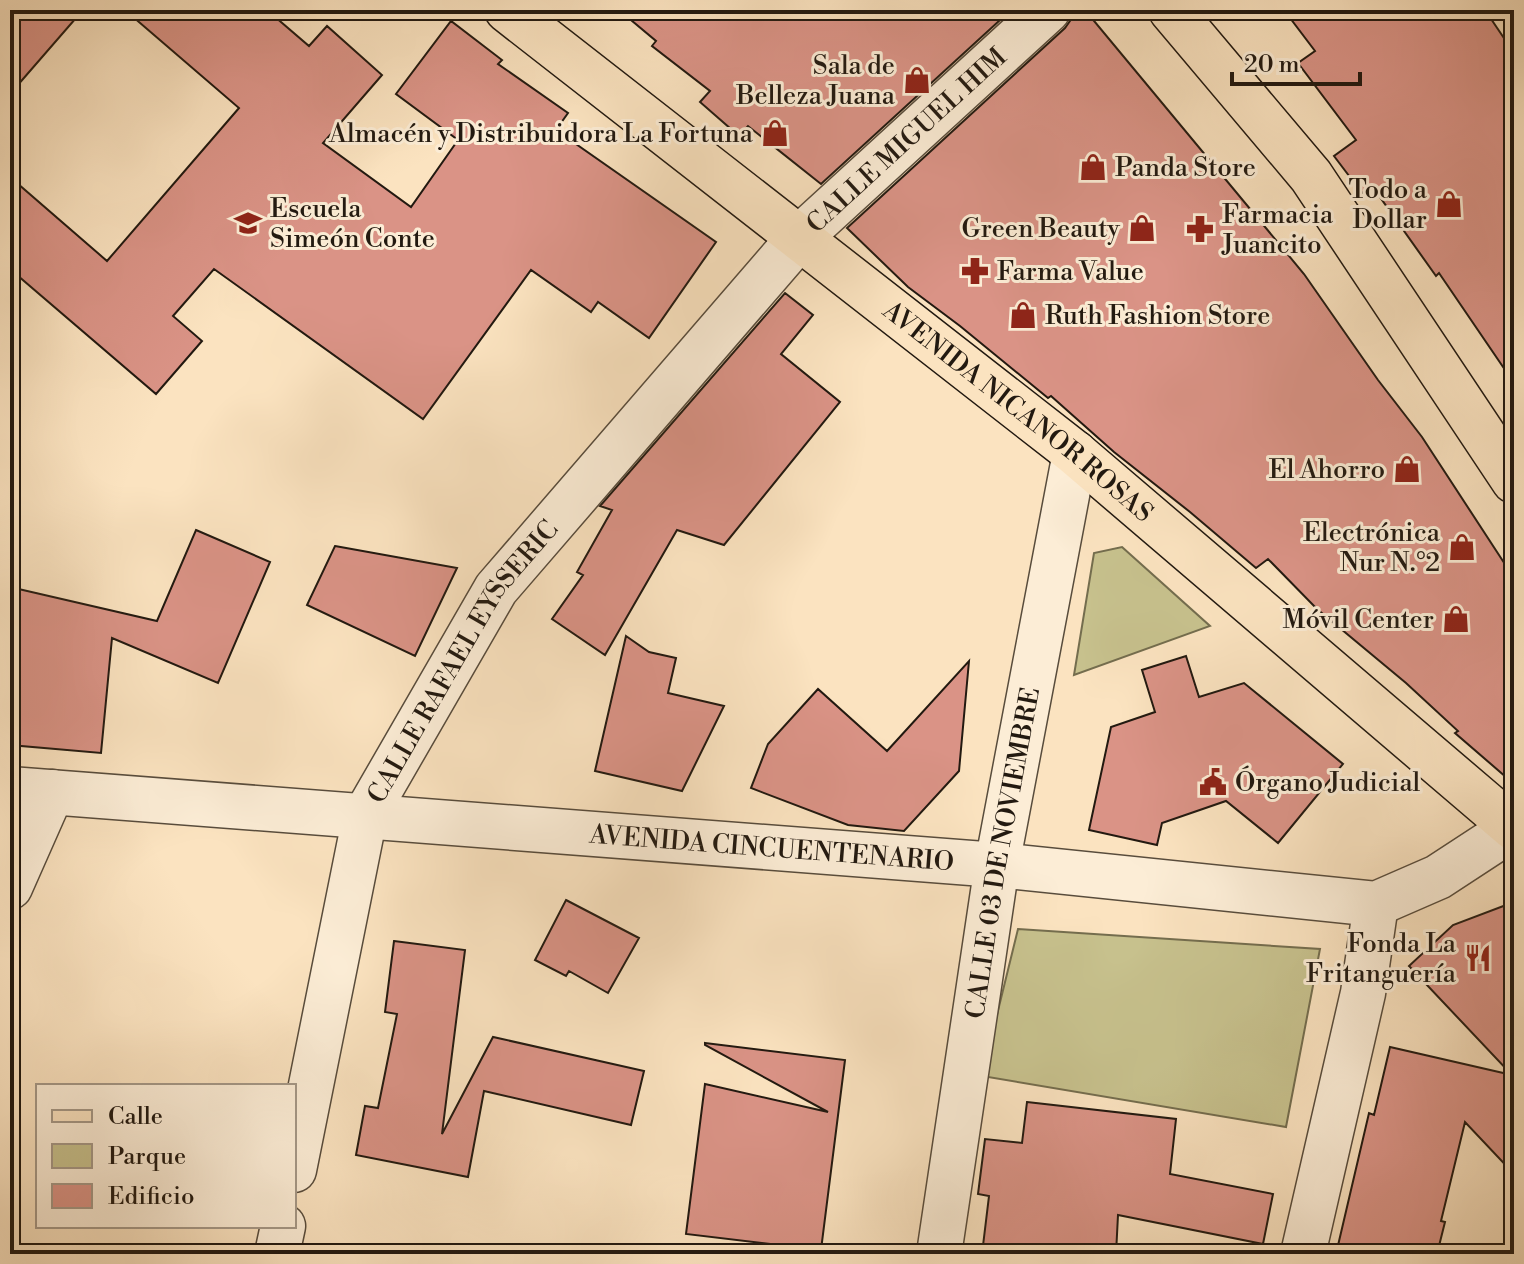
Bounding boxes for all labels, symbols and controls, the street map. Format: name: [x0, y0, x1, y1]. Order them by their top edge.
scale bar: [1232, 36, 1360, 86]
street label: CALLE MIGUEL HIM: [800, 41, 1013, 240]
place label: Sala de Belleza Juana: [735, 50, 896, 112]
text: 20 m: [1244, 50, 1300, 80]
shop icon: Sala de Belleza Juana: [902, 65, 932, 95]
place label: Almacén y Distribuidora La Fortuna: [328, 118, 754, 150]
shop icon: Almacén y Distribuidora La Fortuna: [760, 118, 790, 148]
shop icon: Panda Store: [1078, 152, 1108, 182]
place label: Panda Store: [1115, 152, 1256, 184]
place label: Todo a Dollar: [1349, 174, 1428, 236]
shop icon: Todo a Dollar: [1434, 189, 1464, 219]
place label: Escuela Simeón Conte: [270, 193, 435, 255]
place label: Farmacia Juancito: [1221, 199, 1334, 261]
school or university icon: Escuela Simeón Conte: [233, 208, 263, 238]
place label: Green Beauty: [961, 213, 1120, 245]
shop icon: Green Beauty: [1127, 213, 1157, 243]
pharmacy icon: Farmacia Juancito: [1185, 214, 1215, 244]
pharmacy icon: Farma Value: [960, 256, 990, 286]
place label: Farma Value: [997, 256, 1144, 288]
street label: AVENIDA NICANOR ROSAS: [876, 294, 1159, 530]
shop icon: Ruth Fashion Store: [1008, 300, 1038, 330]
place label: Ruth Fashion Store: [1045, 300, 1270, 332]
place label: El Ahorro: [1269, 454, 1385, 486]
shop icon: El Ahorro: [1392, 454, 1422, 484]
street label: CALLE RAFAEL EYSSERIC: [361, 514, 565, 809]
place label: Electrónica Nur N.°2: [1303, 517, 1441, 579]
shop icon: Electrónica Nur N.°2: [1447, 532, 1477, 562]
place label: Móvil Center: [1282, 604, 1434, 636]
shop icon: Móvil Center: [1441, 604, 1471, 634]
street label: CALLE 03 DE NOVIEMBRE: [959, 685, 1047, 1021]
place label: Órgano Judicial: [1235, 765, 1421, 799]
public building icon: Órgano Judicial: [1198, 767, 1228, 797]
street label: AVENIDA CINCUENTENARIO: [587, 819, 955, 879]
place label: Fonda La Fritanguería: [1306, 928, 1457, 990]
restaurant icon: Fonda La Fritanguería: [1463, 943, 1493, 973]
legend: [36, 1084, 296, 1228]
text: Calle: [108, 1102, 163, 1132]
text: Parque: [108, 1142, 186, 1172]
text: Edificio: [108, 1182, 194, 1212]

